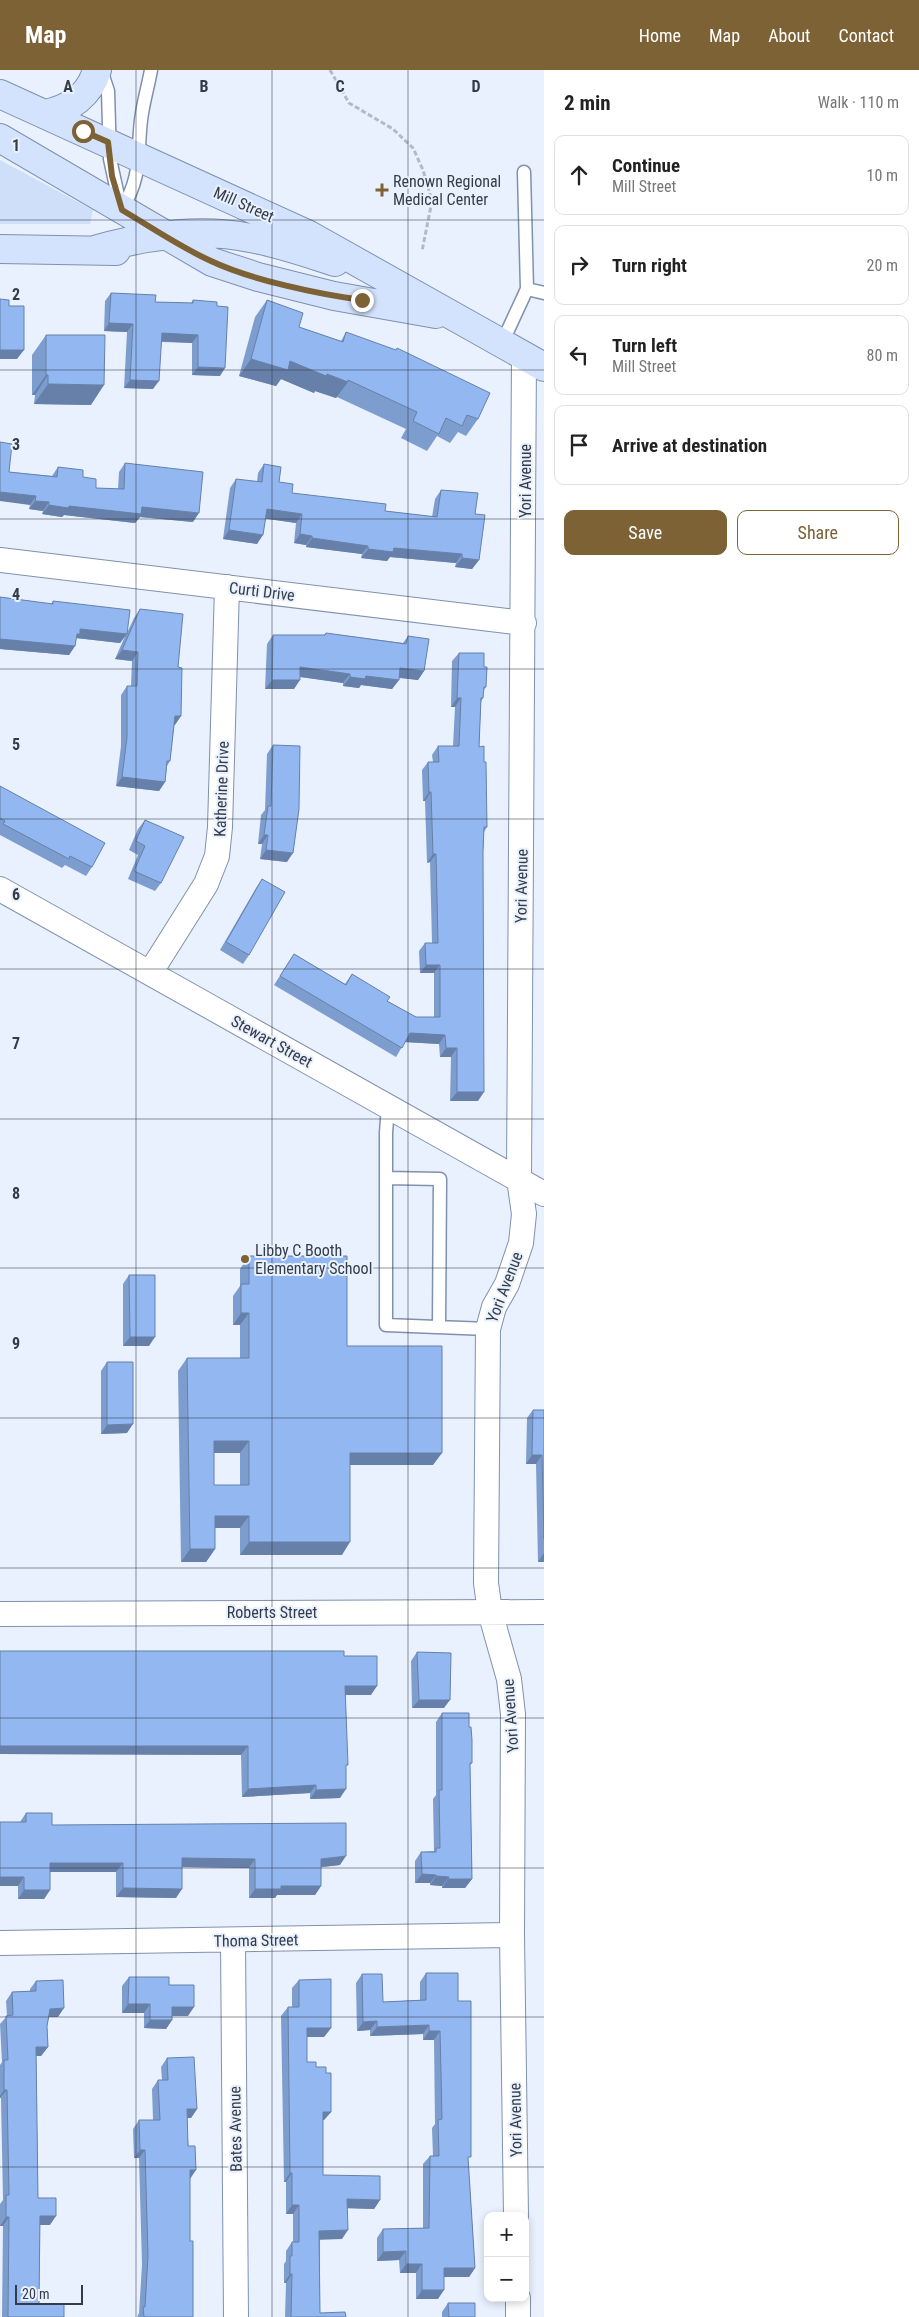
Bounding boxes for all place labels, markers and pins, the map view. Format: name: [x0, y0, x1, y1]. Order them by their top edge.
place label: Renown Regional Medical Center: [393, 172, 501, 209]
marker: Renown Regional Medical Center: [375, 183, 389, 197]
place label: Libby C Booth Elementary School: [255, 1241, 372, 1278]
marker: Libby C Booth Elementary School: [239, 1253, 251, 1265]

